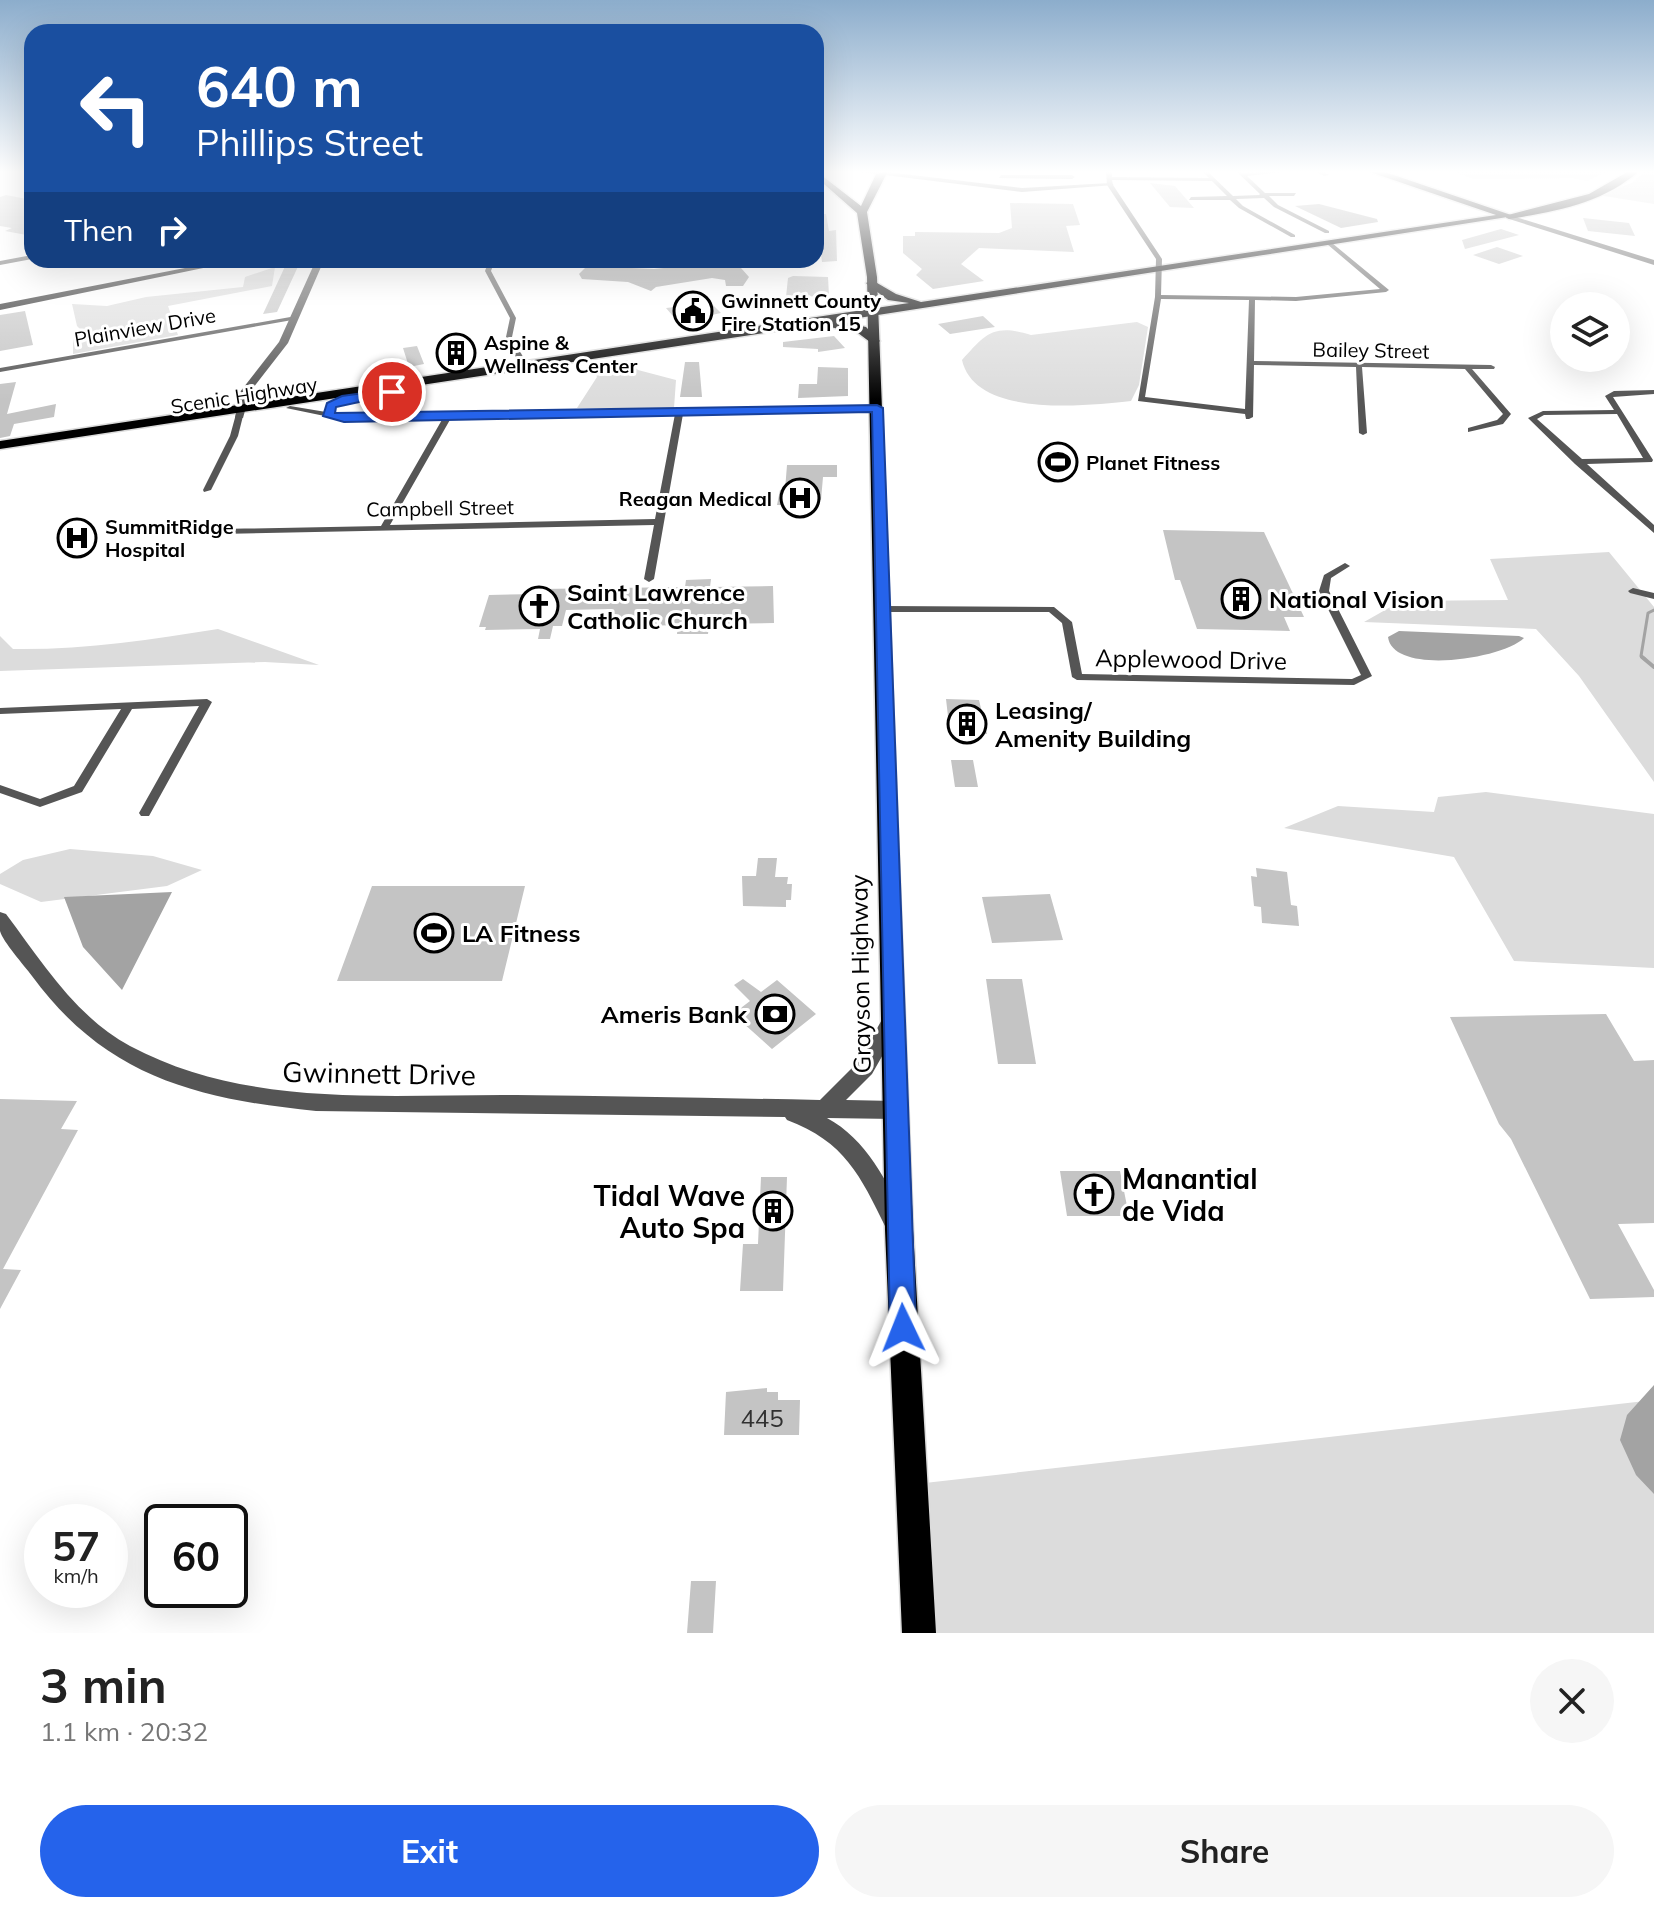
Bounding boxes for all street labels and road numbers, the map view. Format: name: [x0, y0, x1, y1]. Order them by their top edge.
street label: Plainview Drive: [72, 302, 218, 352]
street label: Bailey Street: [1312, 336, 1430, 364]
street label: Scenic Highway: [169, 371, 319, 419]
street label: Campbell Street: [366, 494, 514, 522]
street label: Applewood Drive: [1095, 642, 1287, 676]
street label: Grayson Highway: [843, 874, 877, 1074]
street label: Gwinnett Drive: [282, 1054, 476, 1092]

